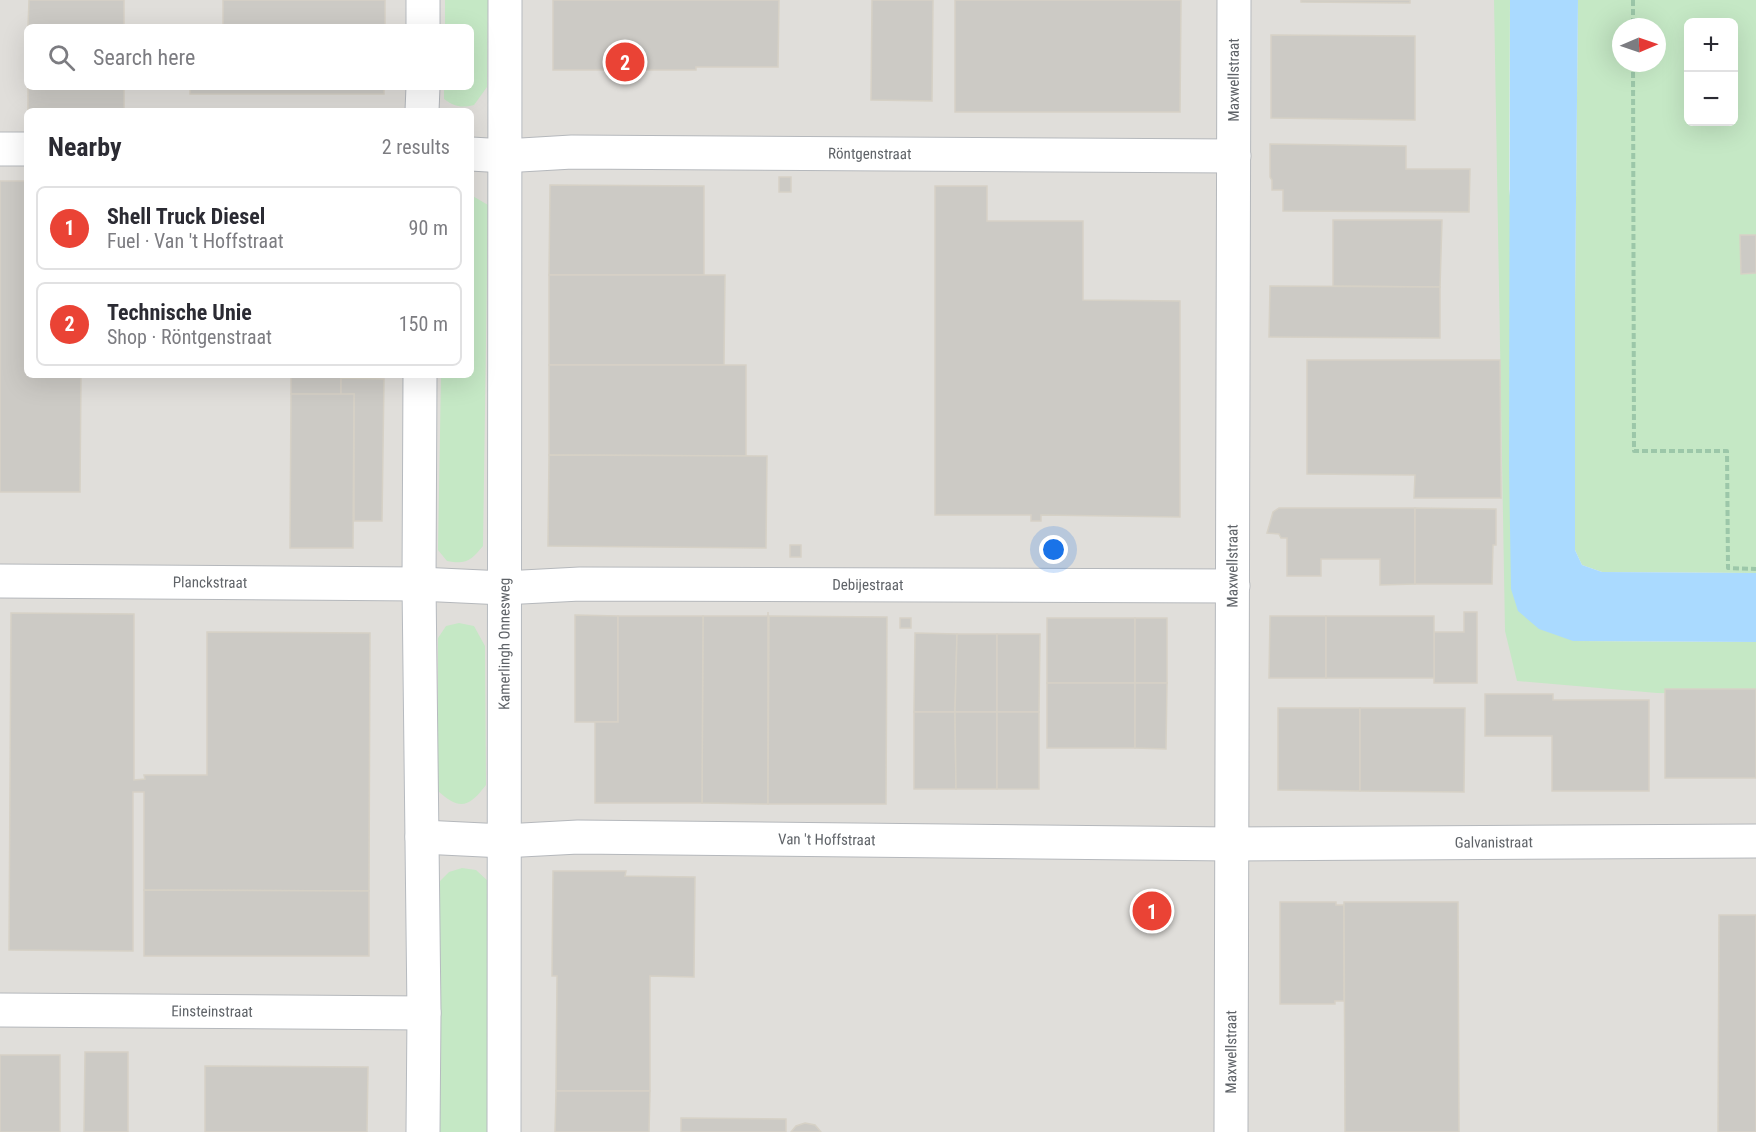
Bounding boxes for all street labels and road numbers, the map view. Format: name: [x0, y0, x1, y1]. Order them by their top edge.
street label: Maxwellstraat: [1225, 38, 1243, 122]
street label: Röntgenstraat: [828, 145, 912, 163]
street label: Maxwellstraat: [1223, 524, 1242, 608]
street label: Planckstraat: [173, 573, 247, 592]
street label: Debijestraat: [832, 576, 903, 594]
street label: Kamerlingh Onnesweg: [495, 578, 513, 710]
street label: Van 't Hoffstraat: [778, 830, 876, 849]
street label: Galvanistraat: [1455, 833, 1533, 852]
street label: Einsteinstraat: [171, 1002, 253, 1021]
street label: Maxwellstraat: [1222, 1010, 1240, 1094]

